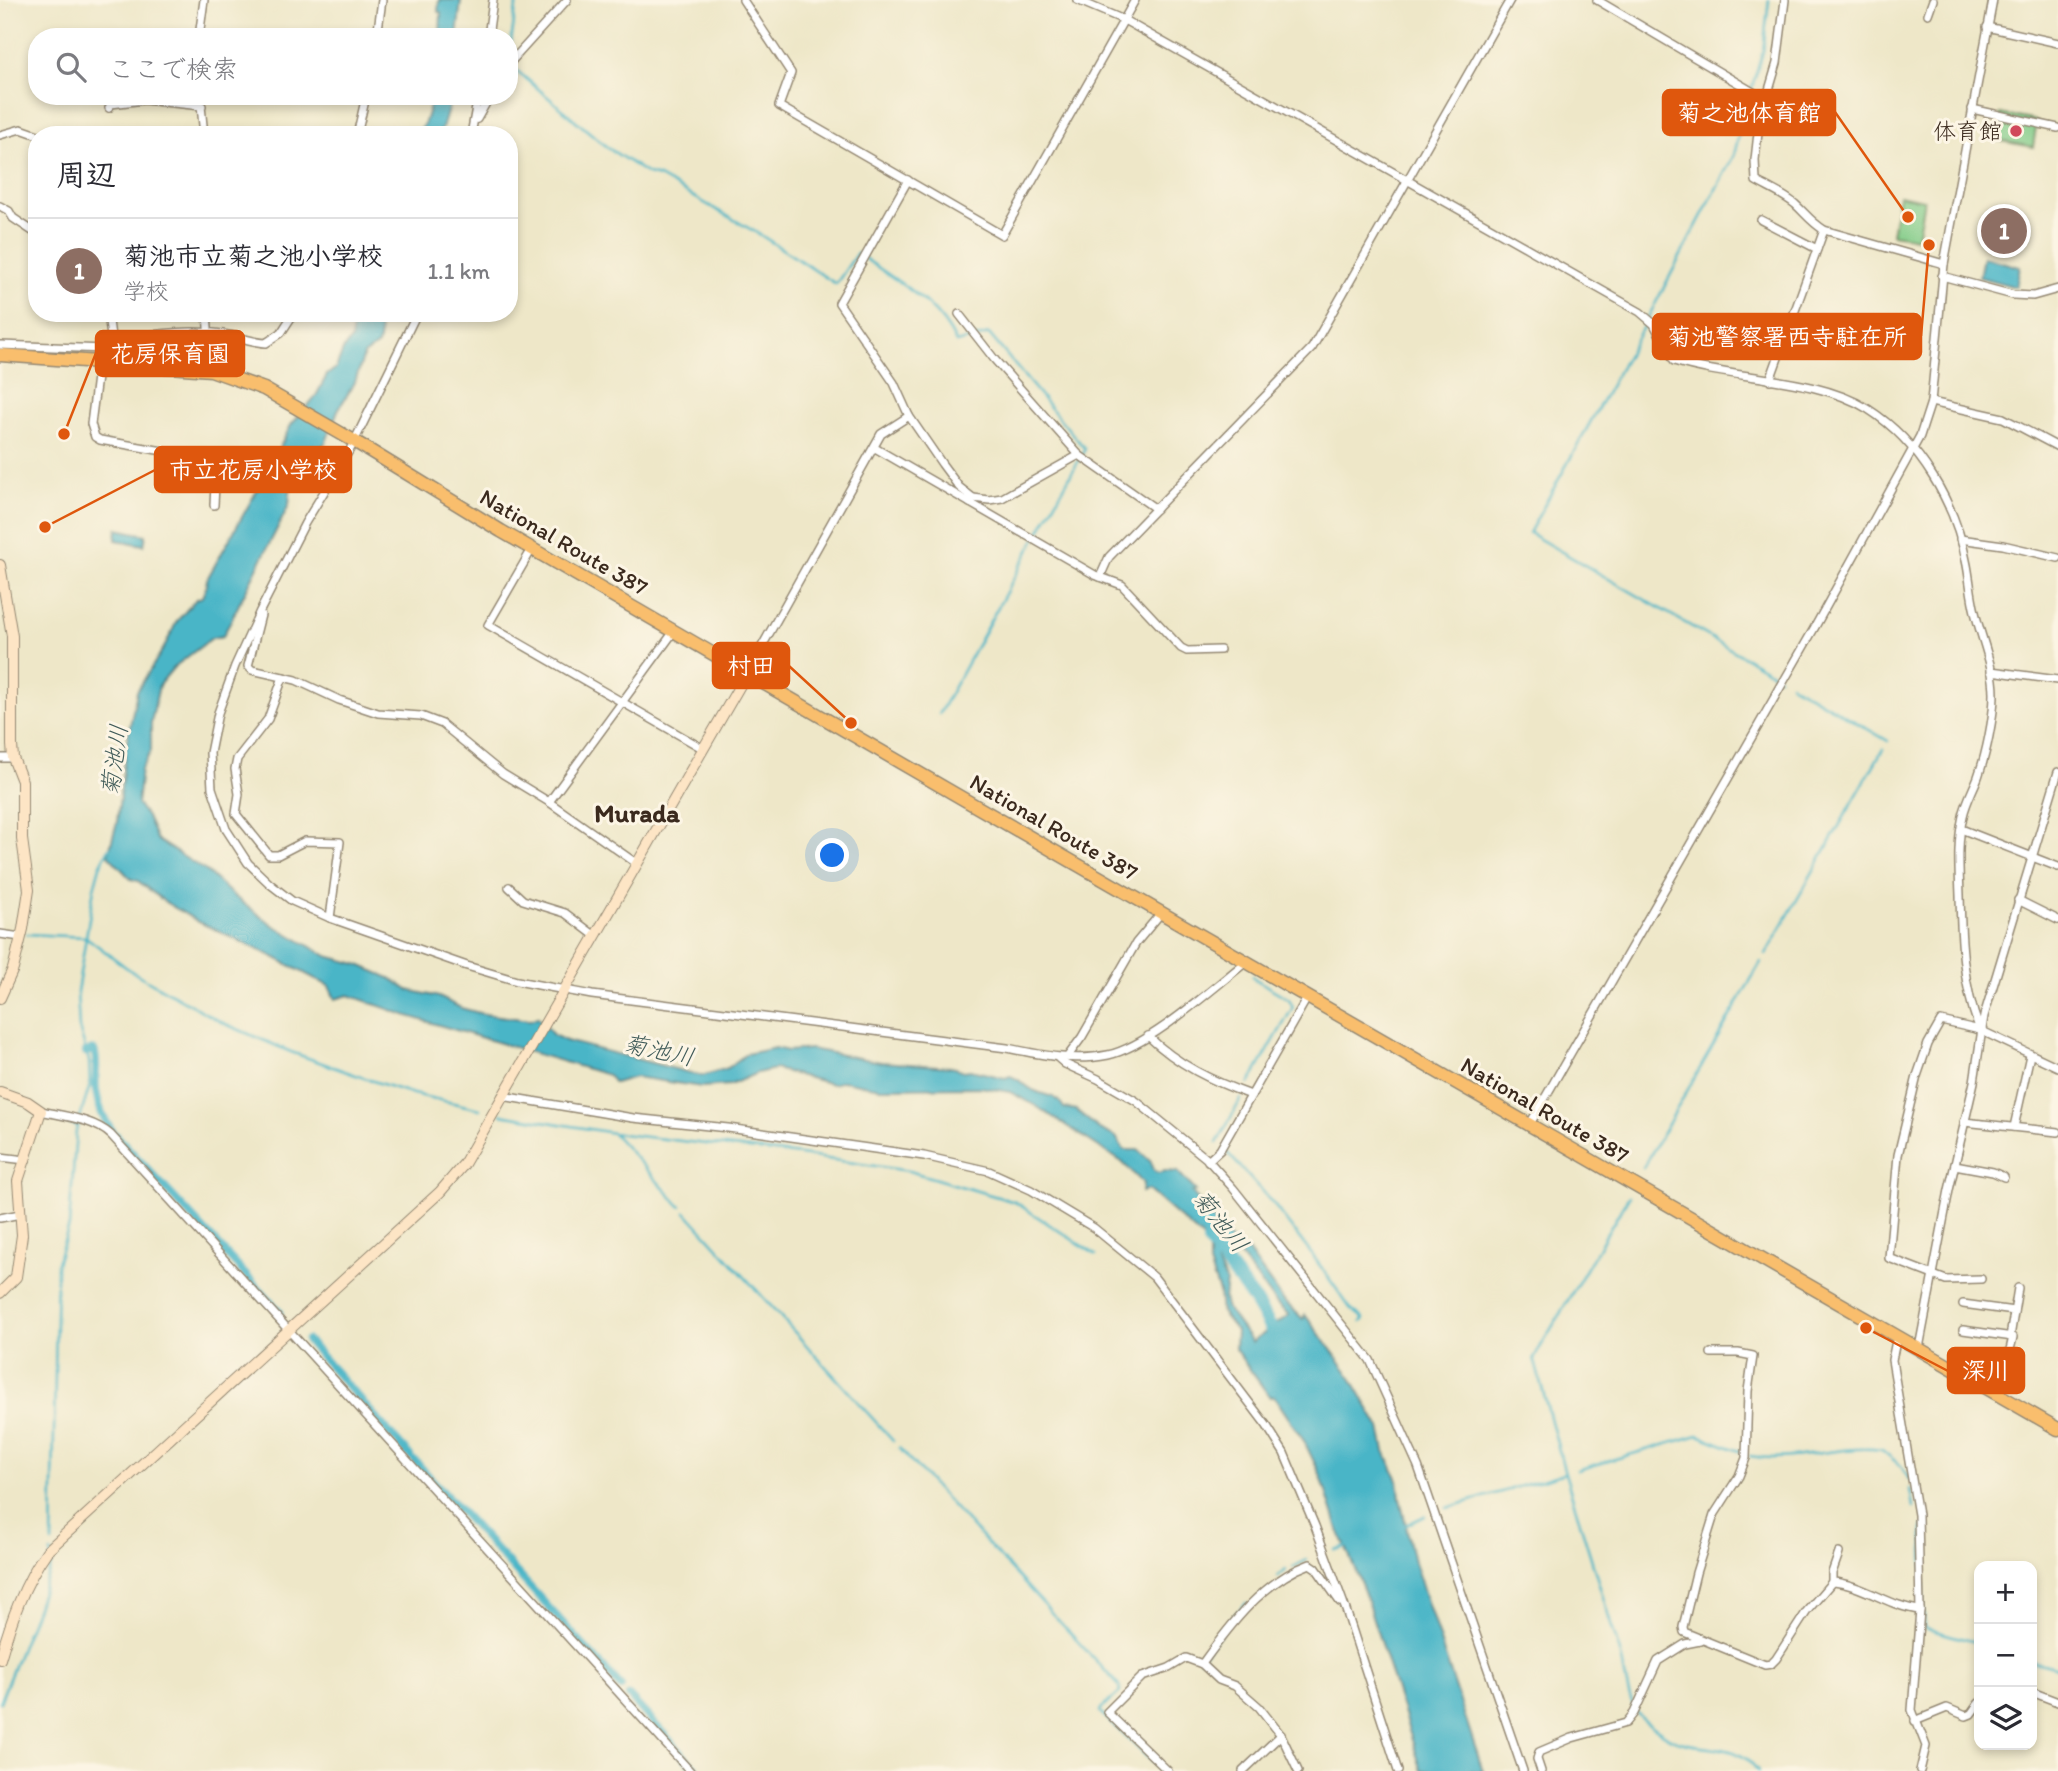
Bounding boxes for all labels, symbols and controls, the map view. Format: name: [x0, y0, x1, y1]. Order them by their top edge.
search box: [28, 28, 518, 105]
icon: search: [52, 48, 90, 86]
text: ここで検索: [108, 53, 238, 85]
callout: 菊之池体育館: [1663, 90, 1835, 135]
text: 菊之池体育館: [1677, 98, 1821, 127]
place label: 体育館: [1933, 117, 2002, 145]
marker: 体育館: [2008, 123, 2024, 139]
text: 周辺: [56, 156, 116, 193]
pin: 1: [1981, 205, 2027, 257]
text: 菊池市立菊之池小学校: [123, 240, 383, 272]
text: 1: [74, 257, 84, 285]
text: 1.1 km: [427, 257, 490, 285]
text: 学校: [123, 277, 169, 305]
callout: 菊池警察署西寺駐在所: [1653, 314, 1921, 359]
text: 菊池警察署西寺駐在所: [1667, 322, 1907, 351]
callout: 花房保育園: [96, 331, 244, 376]
text: 花房保育園: [110, 339, 230, 368]
callout: 市立花房小学校: [155, 447, 351, 492]
text: 市立花房小学校: [169, 455, 337, 484]
street label: National Route 387: [475, 483, 653, 601]
callout: 村田: [713, 643, 789, 688]
text: 村田: [727, 651, 775, 680]
water label: 菊池川: [95, 722, 133, 798]
street label: National Route 387: [965, 768, 1143, 886]
district label: Murada: [594, 797, 680, 829]
your location: [815, 838, 849, 872]
water label: 菊池川: [621, 1028, 697, 1072]
street label: National Route 387: [1456, 1051, 1634, 1169]
water label: 菊池川: [1187, 1184, 1255, 1258]
callout: 深川: [1948, 1348, 2024, 1393]
text: 深川: [1962, 1356, 2010, 1385]
map controls: [1974, 1561, 2037, 1750]
button: +: [1974, 1561, 2037, 1624]
button: −: [1974, 1624, 2037, 1687]
button: layers: [1974, 1687, 2037, 1750]

